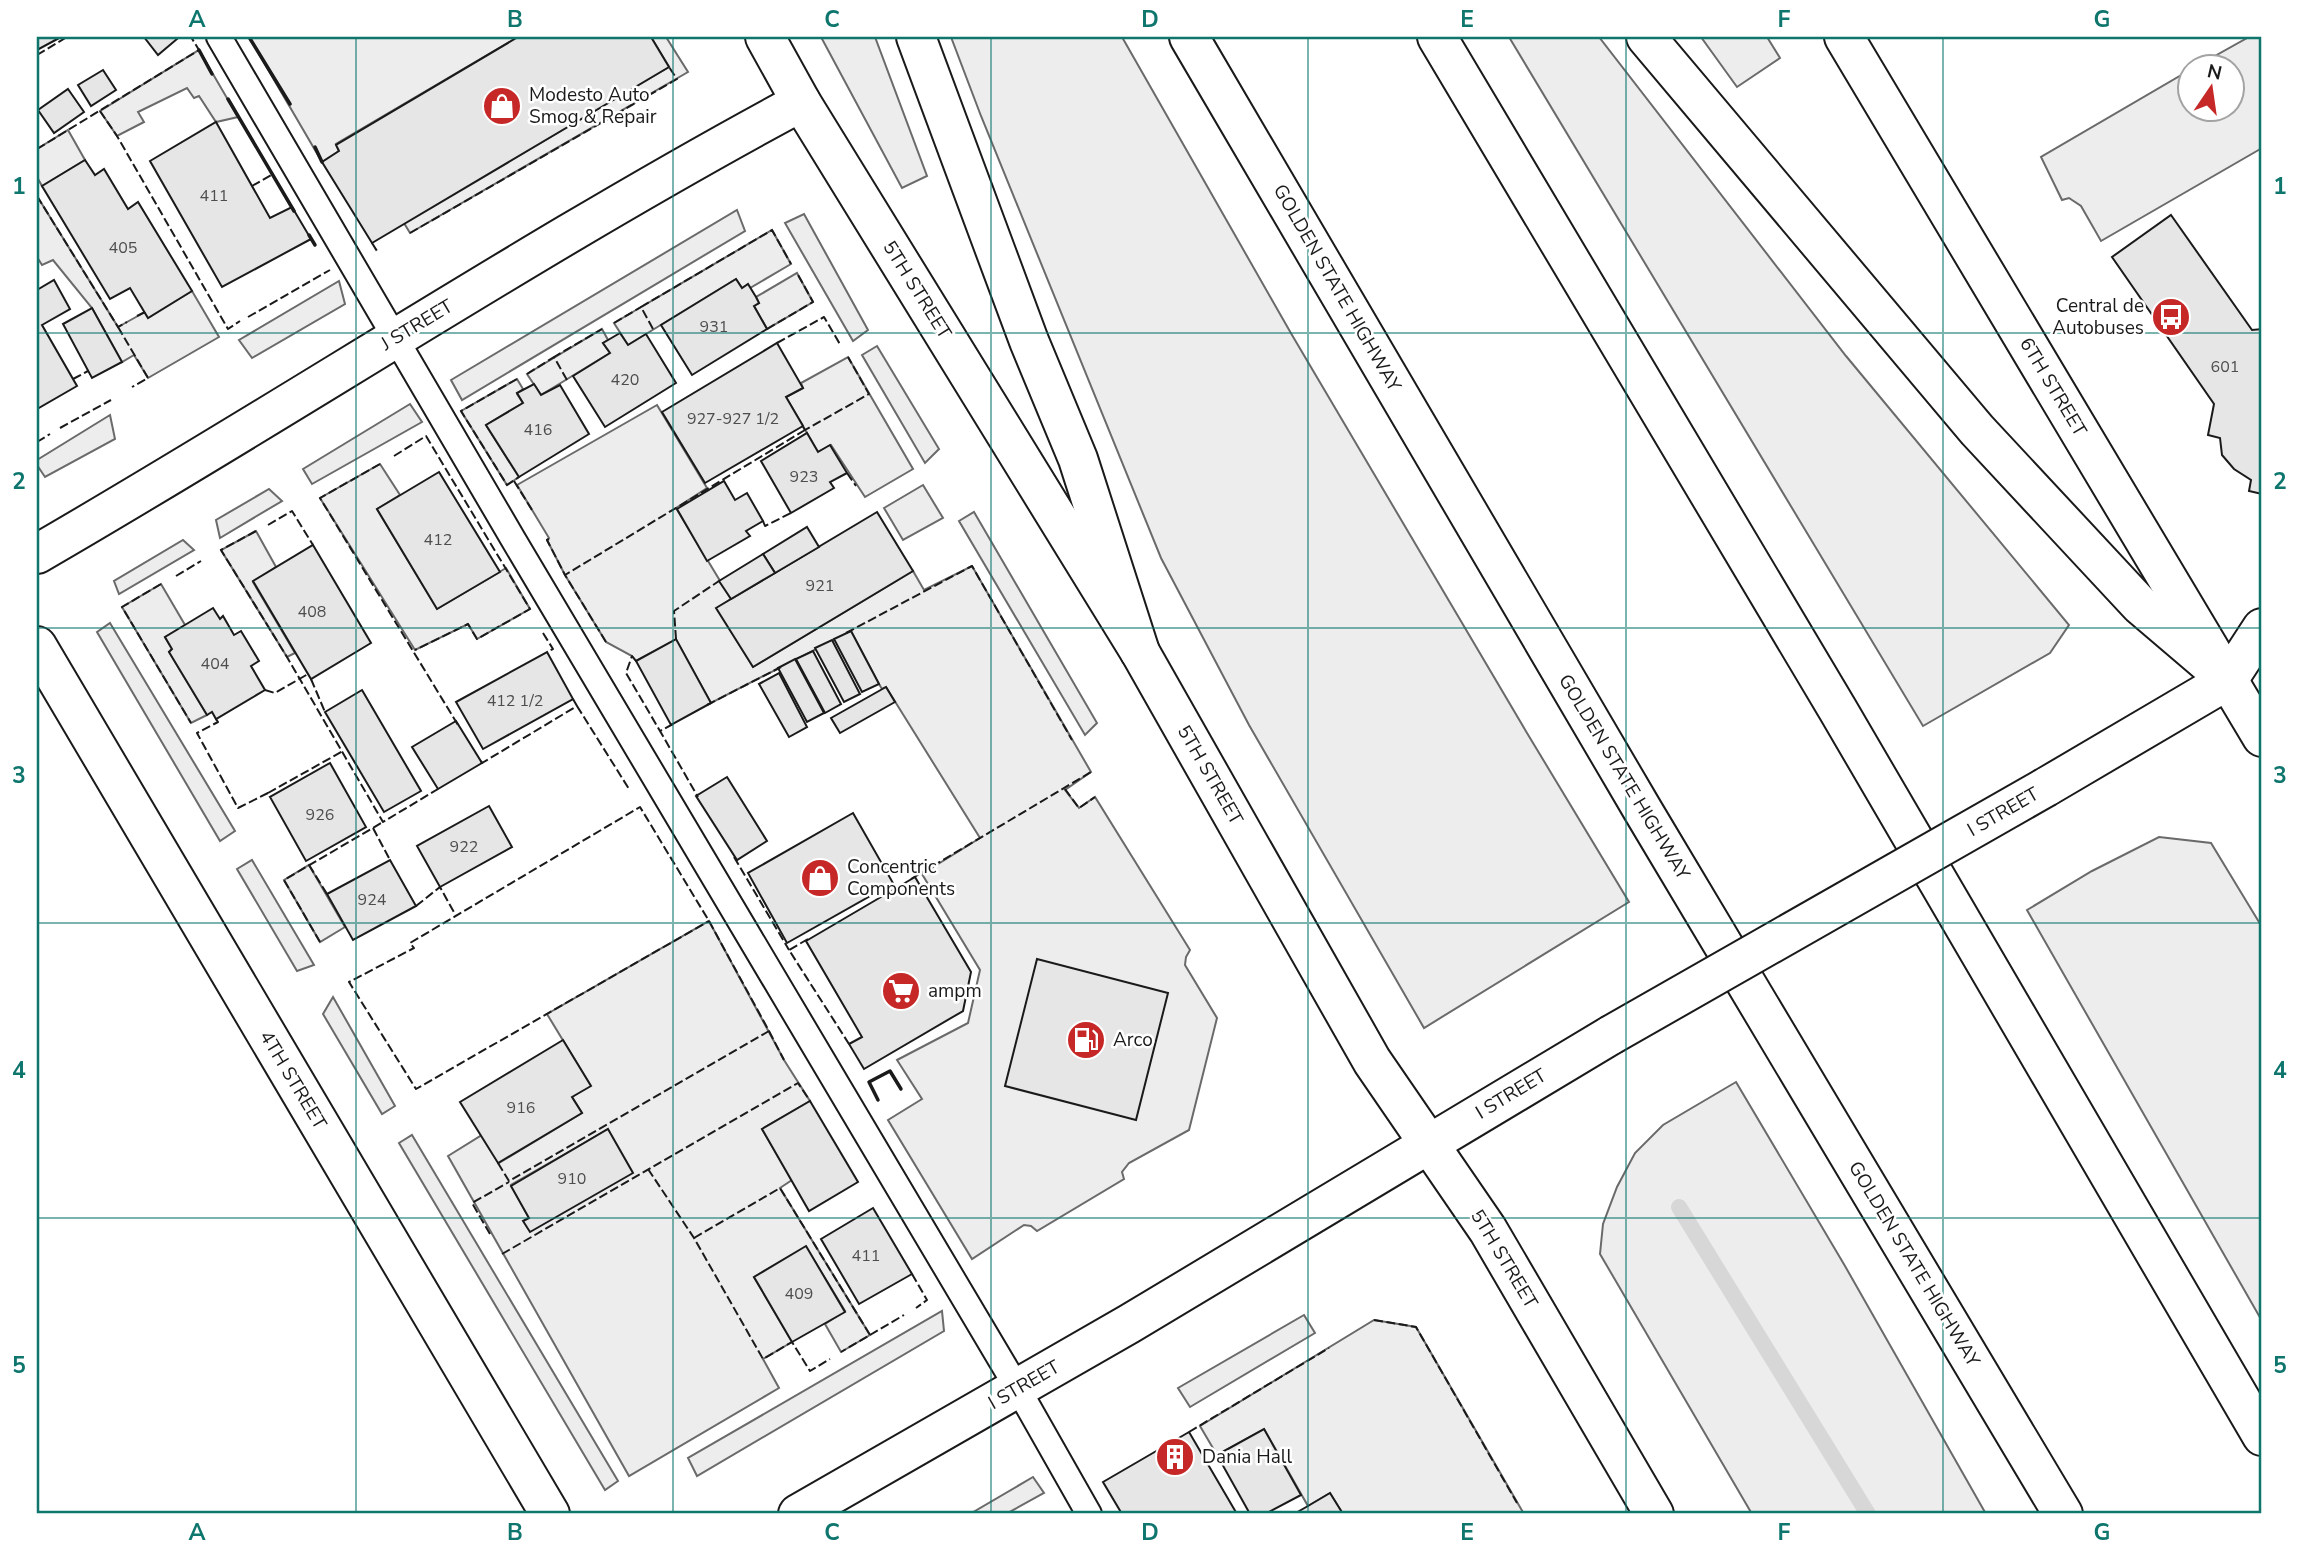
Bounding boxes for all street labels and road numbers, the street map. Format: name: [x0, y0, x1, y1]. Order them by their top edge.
street label: GOLDEN STATE HIGHWAY: [1267, 180, 1407, 397]
street label: 5TH STREET: [877, 236, 958, 344]
street label: J STREET: [375, 293, 458, 357]
street label: 6TH STREET: [2013, 333, 2093, 442]
street label: GOLDEN STATE HIGHWAY: [1552, 669, 1696, 885]
street label: 5TH STREET: [1171, 720, 1249, 830]
street label: I STREET: [1962, 781, 2044, 843]
street label: 4TH STREET: [253, 1026, 333, 1135]
street label: I STREET: [1471, 1062, 1552, 1125]
street label: GOLDEN STATE HIGHWAY: [1842, 1156, 1986, 1372]
street label: 5TH STREET: [1464, 1205, 1544, 1314]
street label: I STREET: [983, 1354, 1065, 1416]

